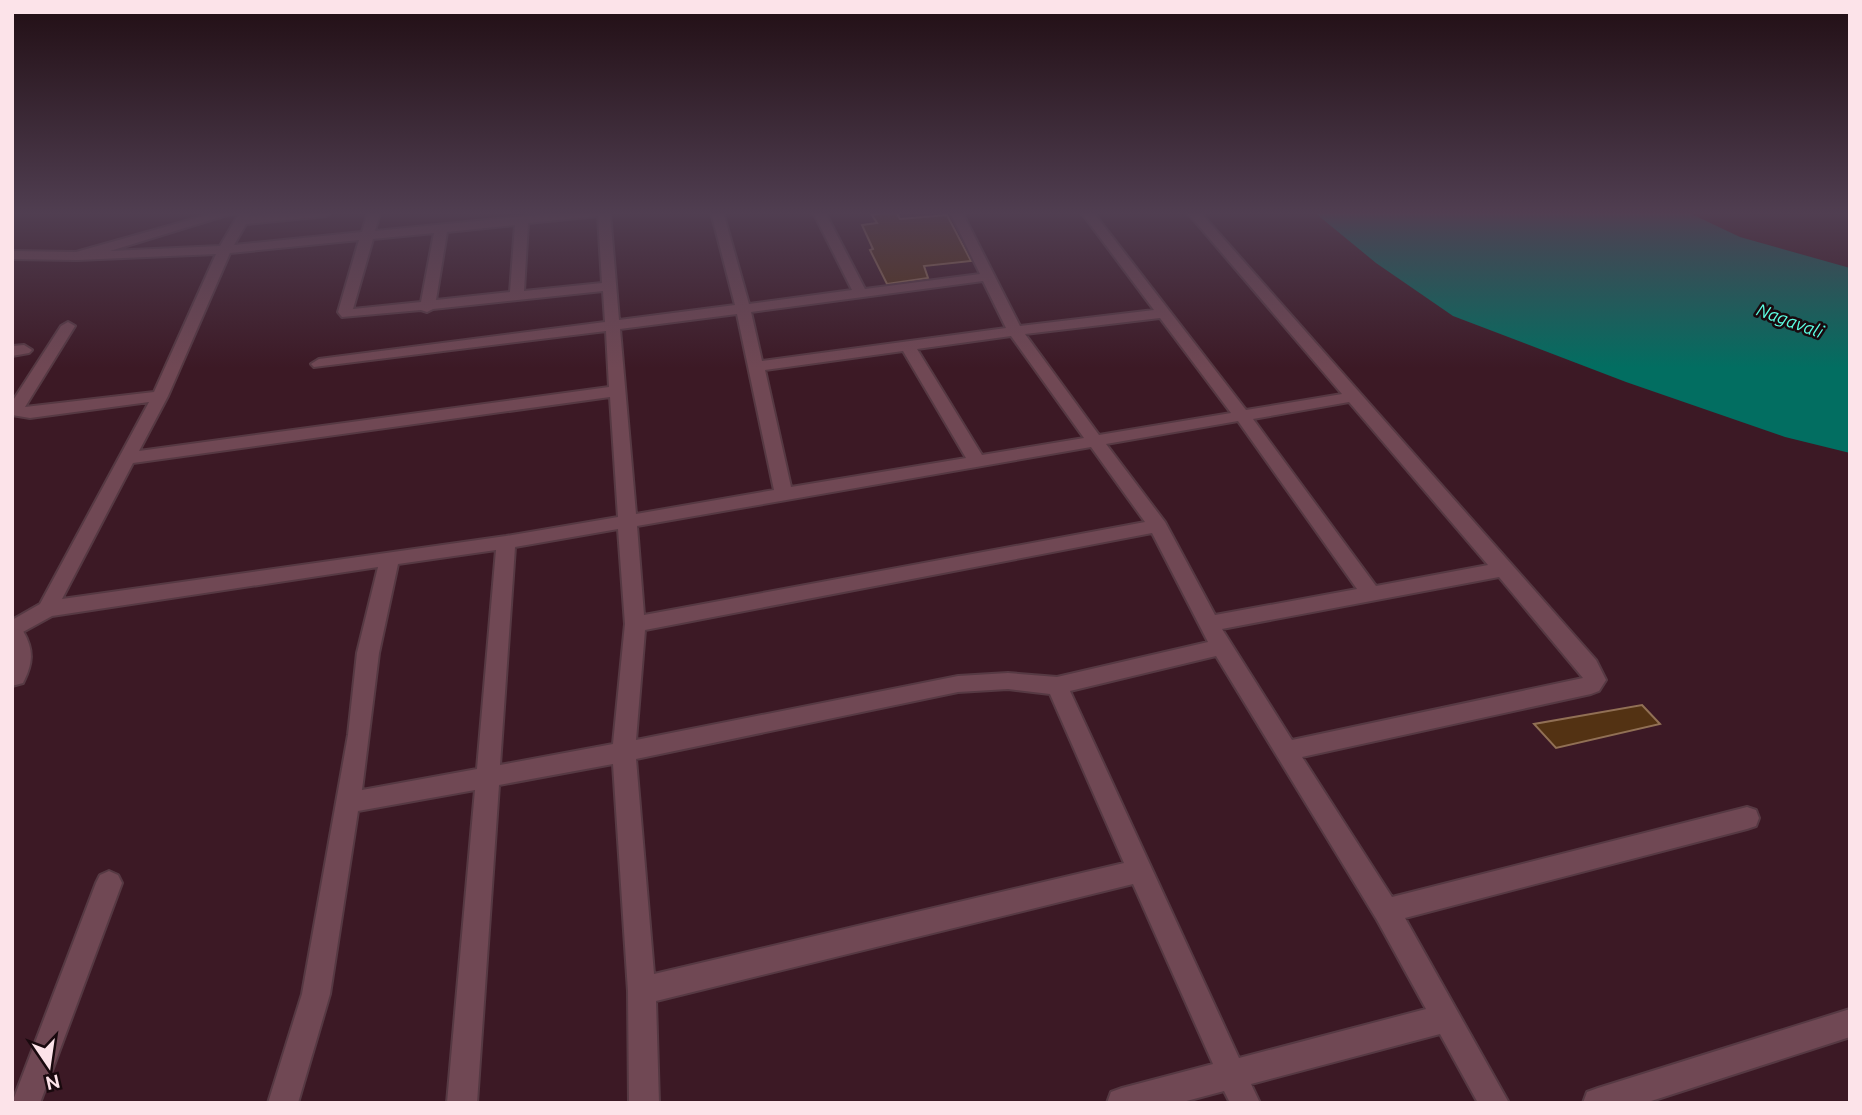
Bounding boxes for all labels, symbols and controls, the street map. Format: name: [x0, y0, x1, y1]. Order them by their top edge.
water label: Nagavali: [1754, 299, 1827, 342]
north arrow: [14, 1031, 84, 1101]
text: N: [43, 1070, 62, 1095]

